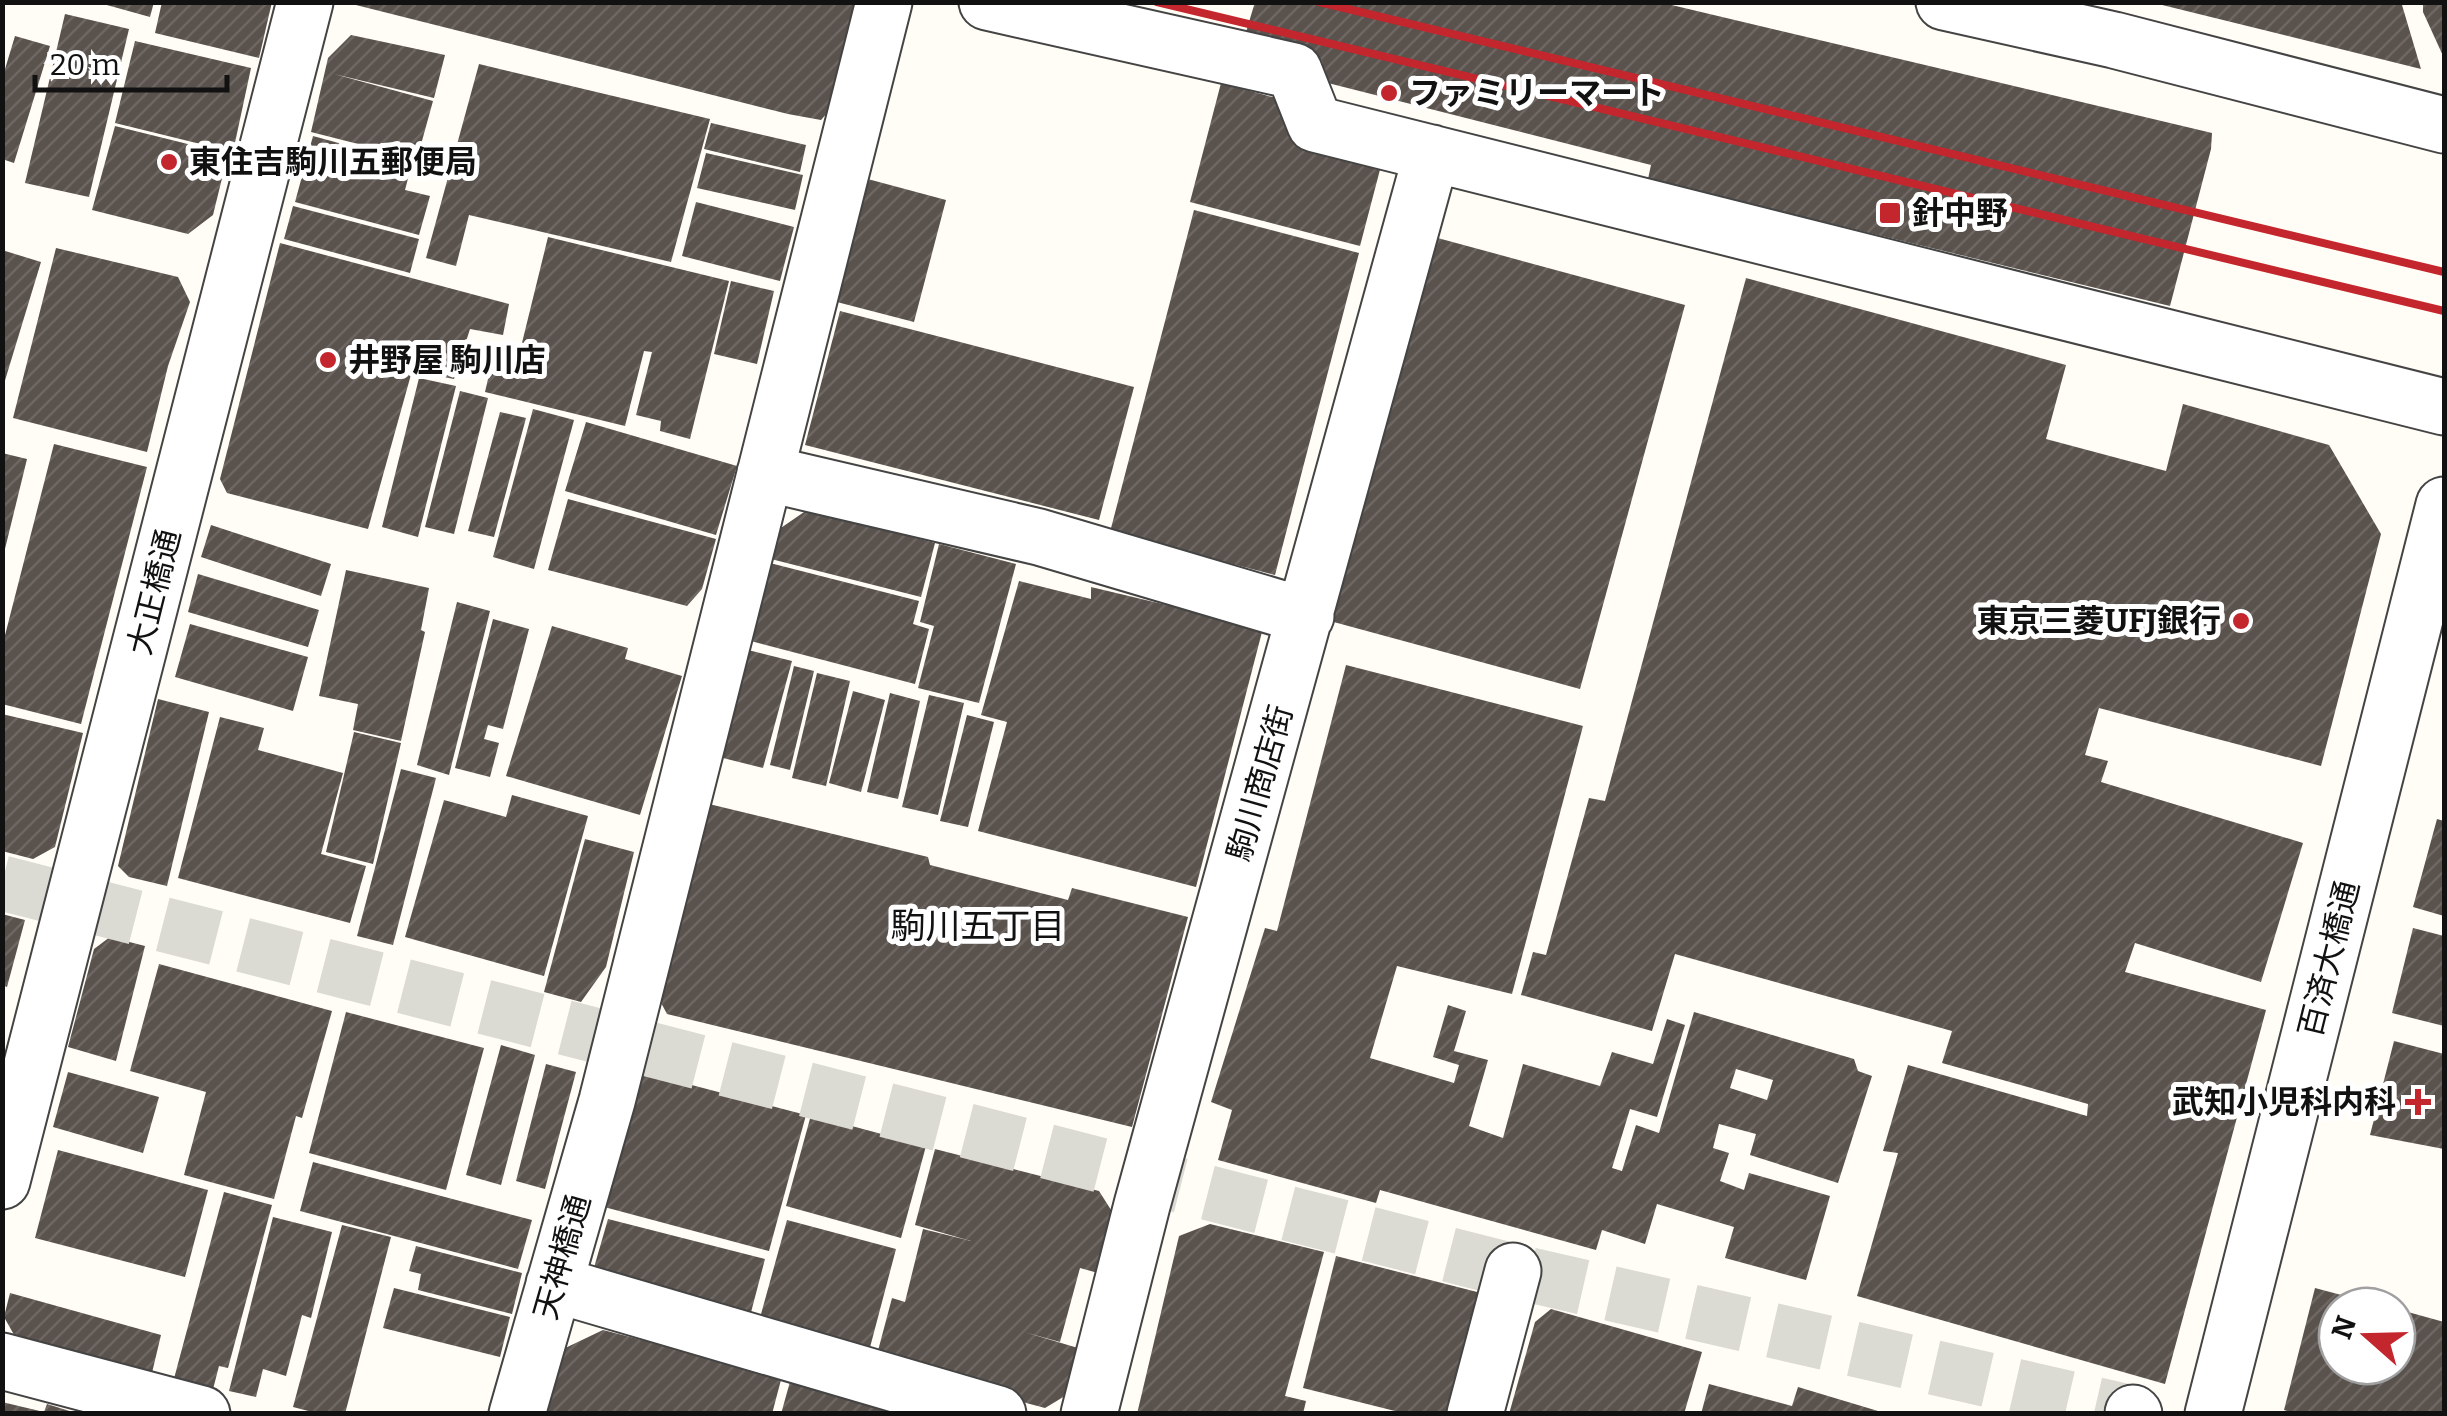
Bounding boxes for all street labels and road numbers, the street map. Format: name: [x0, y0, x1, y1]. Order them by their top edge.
street label: 大正橋通: [120, 525, 188, 659]
street label: 駒川商店街: [1220, 701, 1300, 865]
street label: 百済大橋通: [2291, 877, 2367, 1041]
street label: 天神橋通: [526, 1190, 598, 1324]

